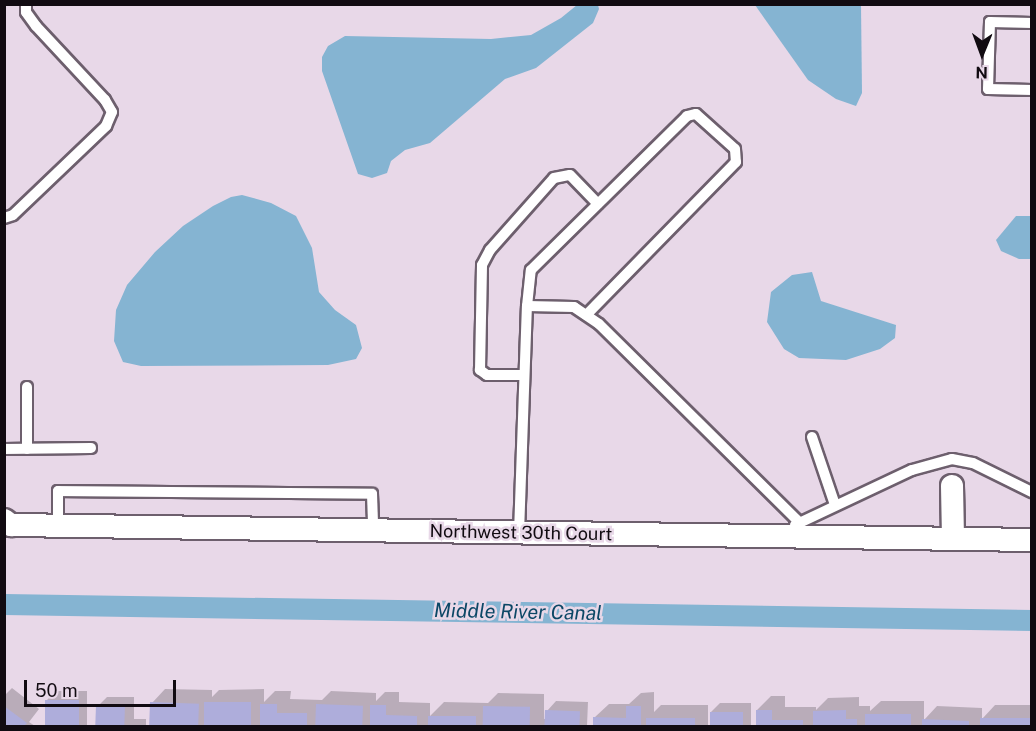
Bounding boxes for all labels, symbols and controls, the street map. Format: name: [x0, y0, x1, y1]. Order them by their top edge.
north arrow: [952, 24, 1012, 84]
text: N: [975, 63, 988, 82]
street label: Northwest 30th Court: [430, 521, 612, 545]
water label: Middle River Canal: [434, 599, 602, 625]
scale bar: [27, 668, 178, 706]
text: 50 m: [35, 680, 78, 701]

